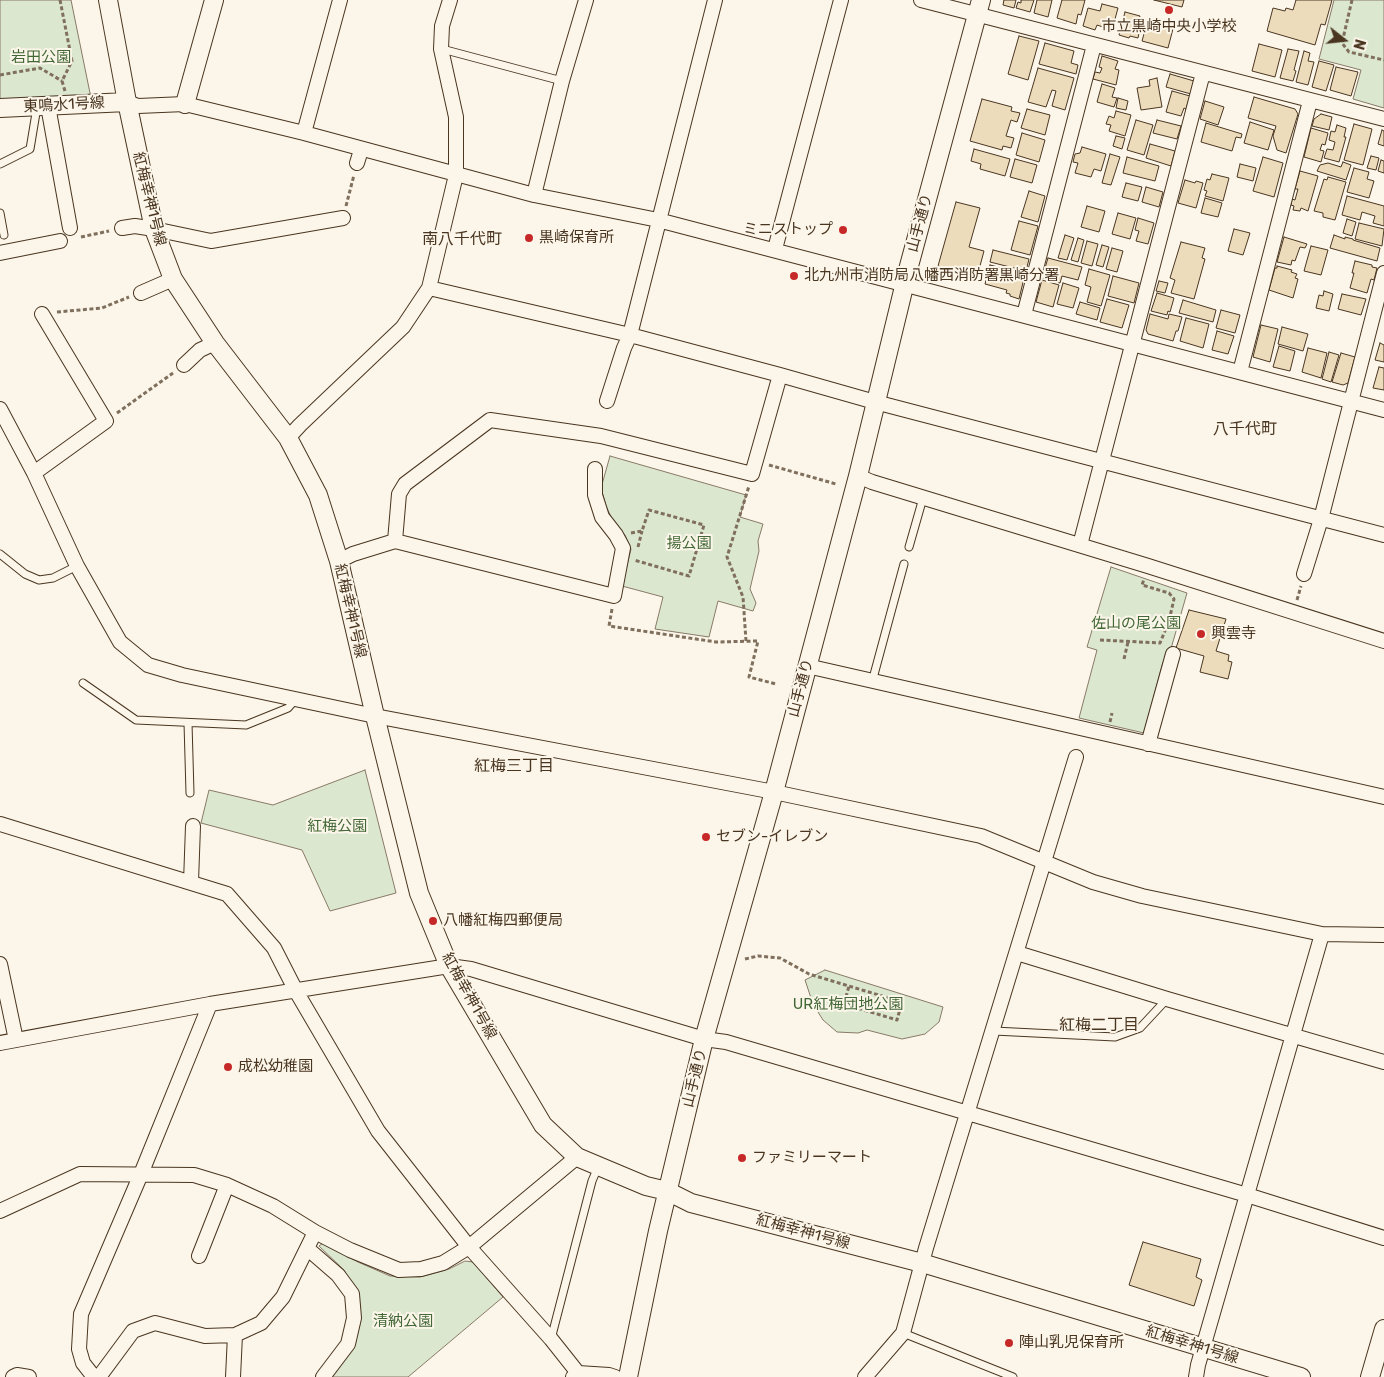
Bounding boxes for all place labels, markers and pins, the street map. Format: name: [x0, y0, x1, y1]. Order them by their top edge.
marker: 市立黒崎中央小学校: [1163, 4, 1175, 16]
place label: 市立黒崎中央小学校: [1102, 18, 1236, 36]
place label: ミニストップ: [743, 221, 833, 239]
marker: ミニストップ: [837, 224, 849, 236]
place label: 黒崎保育所: [539, 229, 614, 247]
marker: 黒崎保育所: [523, 232, 535, 244]
place label: 北九州市消防局八幡西消防署黒崎分署: [804, 267, 1059, 285]
marker: 北九州市消防局八幡西消防署黒崎分署: [788, 270, 800, 282]
place label: 興雲寺: [1211, 625, 1256, 643]
marker: 興雲寺: [1195, 628, 1207, 640]
place label: セブン-イレブン: [716, 828, 828, 846]
marker: セブン-イレブン: [700, 831, 712, 843]
place label: 八幡紅梅四郵便局: [443, 912, 563, 930]
marker: 八幡紅梅四郵便局: [427, 915, 439, 927]
place label: 成松幼稚園: [238, 1058, 313, 1076]
marker: 成松幼稚園: [222, 1061, 234, 1073]
place label: ファミリーマート: [752, 1149, 872, 1167]
marker: ファミリーマート: [736, 1152, 748, 1164]
place label: 陣山乳児保育所: [1019, 1334, 1124, 1352]
marker: 陣山乳児保育所: [1003, 1337, 1015, 1349]

